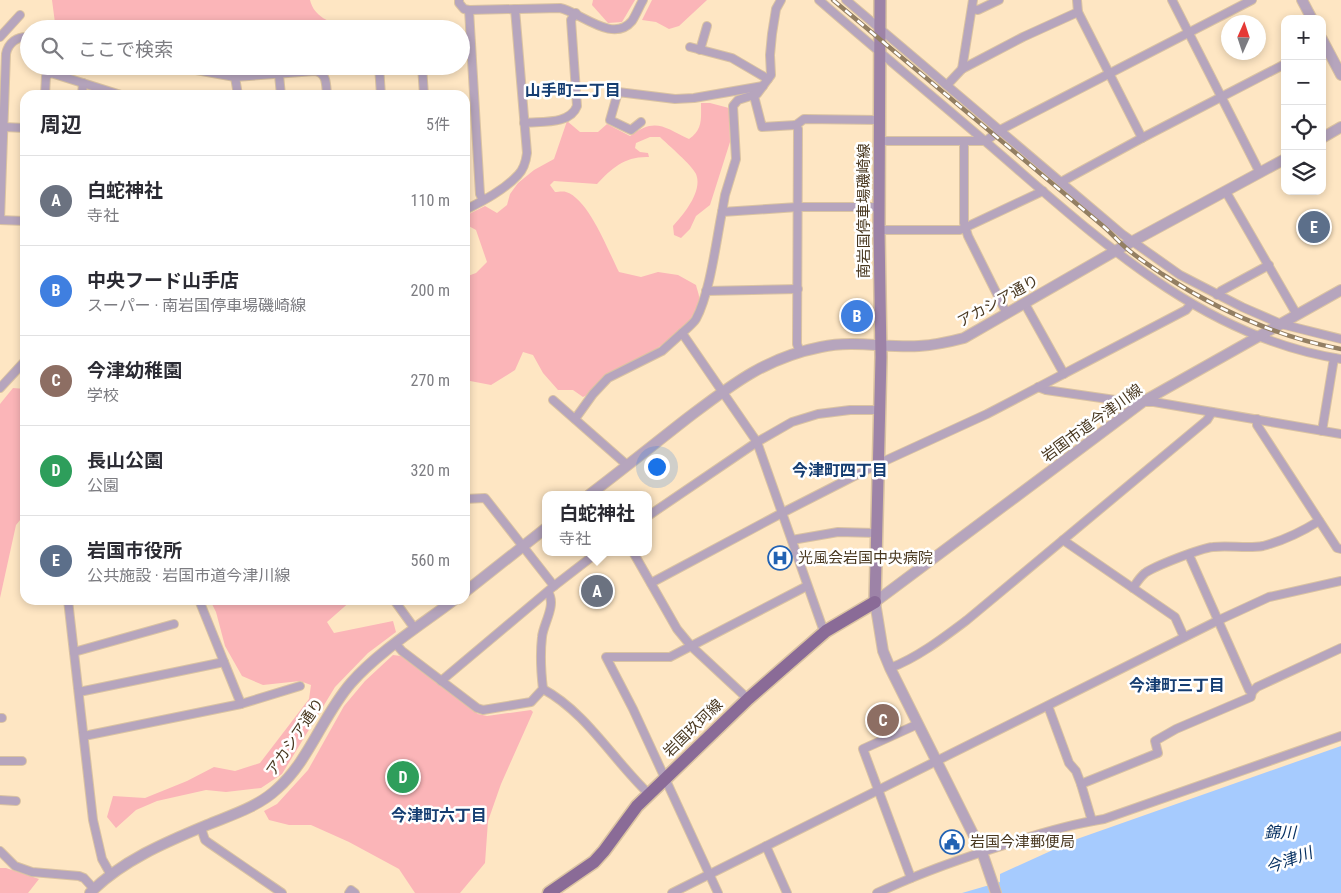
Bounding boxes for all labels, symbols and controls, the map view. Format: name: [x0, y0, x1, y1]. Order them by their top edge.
north arrow: [1221, 15, 1266, 60]
map controls: [1281, 15, 1326, 195]
button: +: [1281, 15, 1326, 60]
search box: [20, 20, 470, 75]
icon: search: [38, 34, 66, 62]
text: ここで検索: [78, 38, 173, 61]
button: −: [1281, 60, 1326, 105]
district label: 山手町二丁目: [525, 81, 621, 100]
button: locate: [1281, 105, 1326, 150]
text: 周辺: [40, 113, 82, 137]
text: 5件: [426, 115, 450, 134]
street label: 南岩国停車場磯崎線: [855, 143, 873, 279]
button: layers: [1281, 150, 1326, 195]
text: 白蛇神社: [87, 179, 163, 202]
text: A: [51, 191, 61, 210]
text: 110 m: [411, 191, 450, 210]
text: 寺社: [87, 206, 119, 225]
pin: E: [1298, 208, 1330, 246]
text: 中央フード山手店: [87, 269, 239, 292]
street label: アカシア通り: [954, 271, 1042, 331]
text: B: [52, 281, 60, 300]
text: 200 m: [411, 281, 450, 300]
text: スーパー · 南岩国停車場磯崎線: [87, 296, 306, 315]
pin: B: [841, 297, 873, 335]
text: 今津幼稚園: [87, 359, 182, 382]
text: C: [51, 371, 61, 390]
text: 270 m: [411, 371, 450, 390]
street label: 岩国市道今津川線: [1038, 380, 1146, 466]
text: 学校: [87, 386, 119, 405]
text: 長山公園: [87, 449, 163, 472]
your location: [644, 454, 670, 480]
text: D: [51, 461, 61, 480]
text: 320 m: [411, 461, 450, 480]
district label: 今津町四丁目: [792, 461, 888, 480]
text: 公園: [87, 476, 119, 495]
popup: [542, 491, 652, 556]
text: 白蛇神社: [559, 502, 635, 525]
text: 寺社: [559, 529, 591, 548]
text: 岩国市役所: [87, 539, 182, 562]
hospital icon: 光風会岩国中央病院: [767, 545, 793, 571]
place label: 光風会岩国中央病院: [798, 549, 933, 567]
text: E: [52, 551, 60, 570]
text: 560 m: [411, 551, 450, 570]
text: 公共施設 · 岩国市道今津川線: [87, 566, 290, 585]
pin: A: [581, 572, 613, 610]
district label: 今津町三丁目: [1129, 676, 1225, 695]
street label: アカシア通り: [262, 695, 328, 779]
street label: 岩国玖珂線: [660, 695, 726, 761]
pin: C: [867, 701, 899, 739]
pin: D: [387, 758, 419, 796]
district label: 今津町六丁目: [391, 806, 487, 825]
water label: 錦川: [1264, 823, 1298, 842]
public building icon: 岩国今津郵便局: [939, 829, 965, 855]
place label: 岩国今津郵便局: [970, 833, 1075, 851]
water label: 今津川: [1263, 842, 1317, 877]

